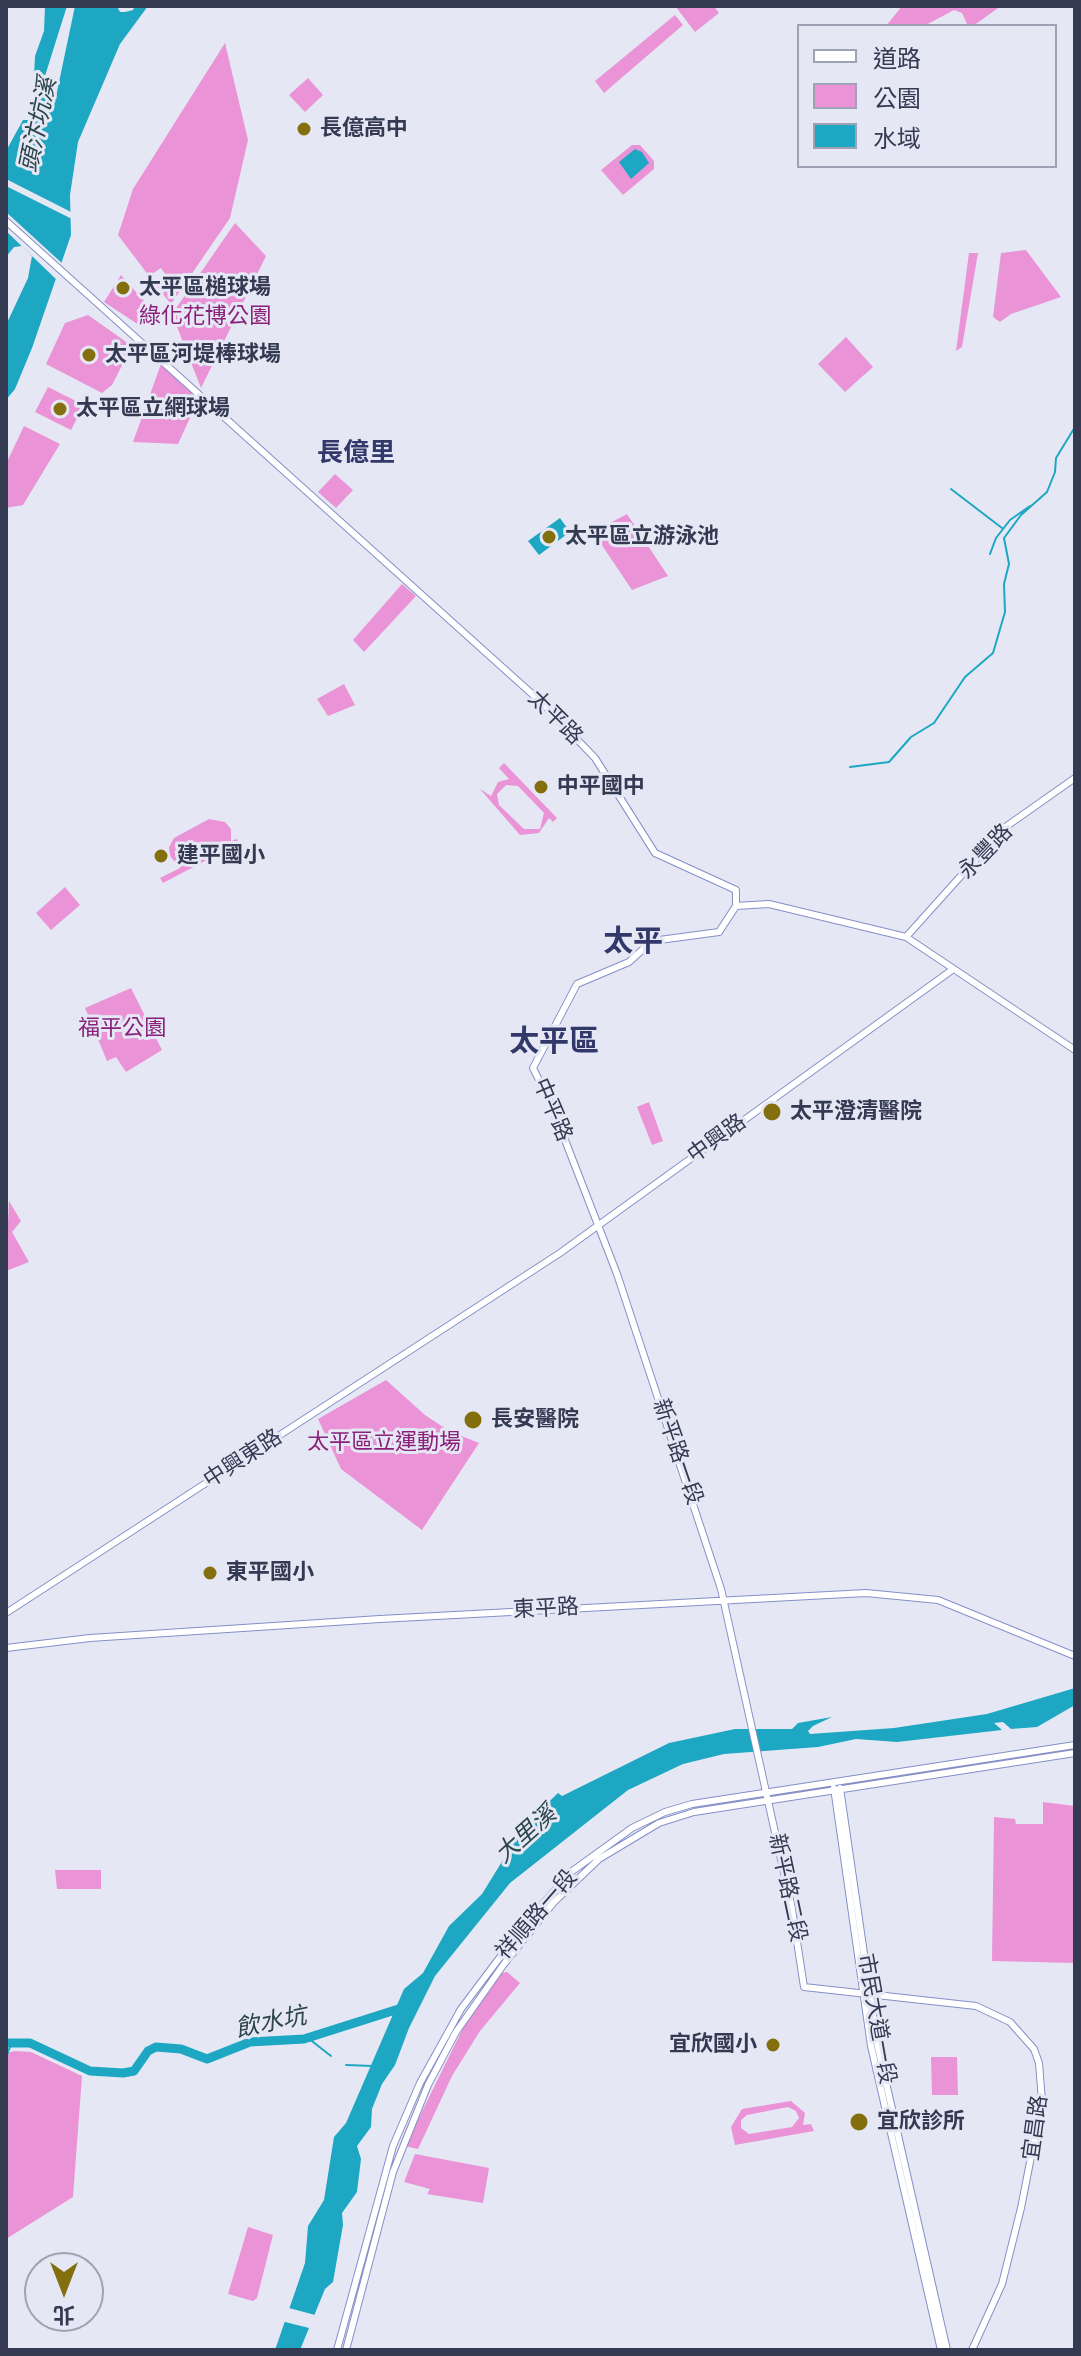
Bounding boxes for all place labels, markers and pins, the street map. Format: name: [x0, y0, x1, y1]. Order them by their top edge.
place label: 長億高中: [320, 116, 408, 142]
marker: 長億高中: [295, 120, 313, 138]
place label: 太平區槌球場: [139, 275, 271, 301]
marker: 太平區槌球場: [114, 279, 132, 297]
place label: 太平區河堤棒球場: [105, 342, 281, 368]
marker: 太平區河堤棒球場: [80, 346, 98, 364]
place label: 太平區立網球場: [76, 396, 230, 422]
marker: 太平區立網球場: [51, 400, 69, 418]
place label: 太平區立游泳池: [565, 524, 719, 550]
marker: 太平區立游泳池: [540, 528, 558, 546]
place label: 中平國中: [557, 774, 645, 800]
marker: 中平國中: [532, 778, 550, 796]
place label: 建平國小: [177, 843, 265, 869]
marker: 建平國小: [152, 847, 170, 865]
place label: 太平澄清醫院: [790, 1099, 922, 1125]
marker: 太平澄清醫院: [761, 1101, 783, 1123]
place label: 長安醫院: [491, 1407, 579, 1433]
marker: 長安醫院: [462, 1409, 484, 1431]
place label: 東平國小: [226, 1560, 314, 1586]
marker: 東平國小: [201, 1564, 219, 1582]
place label: 宜欣國小: [669, 2032, 757, 2058]
marker: 宜欣國小: [764, 2036, 782, 2054]
place label: 宜欣診所: [877, 2109, 965, 2135]
marker: 宜欣診所: [848, 2111, 870, 2133]

